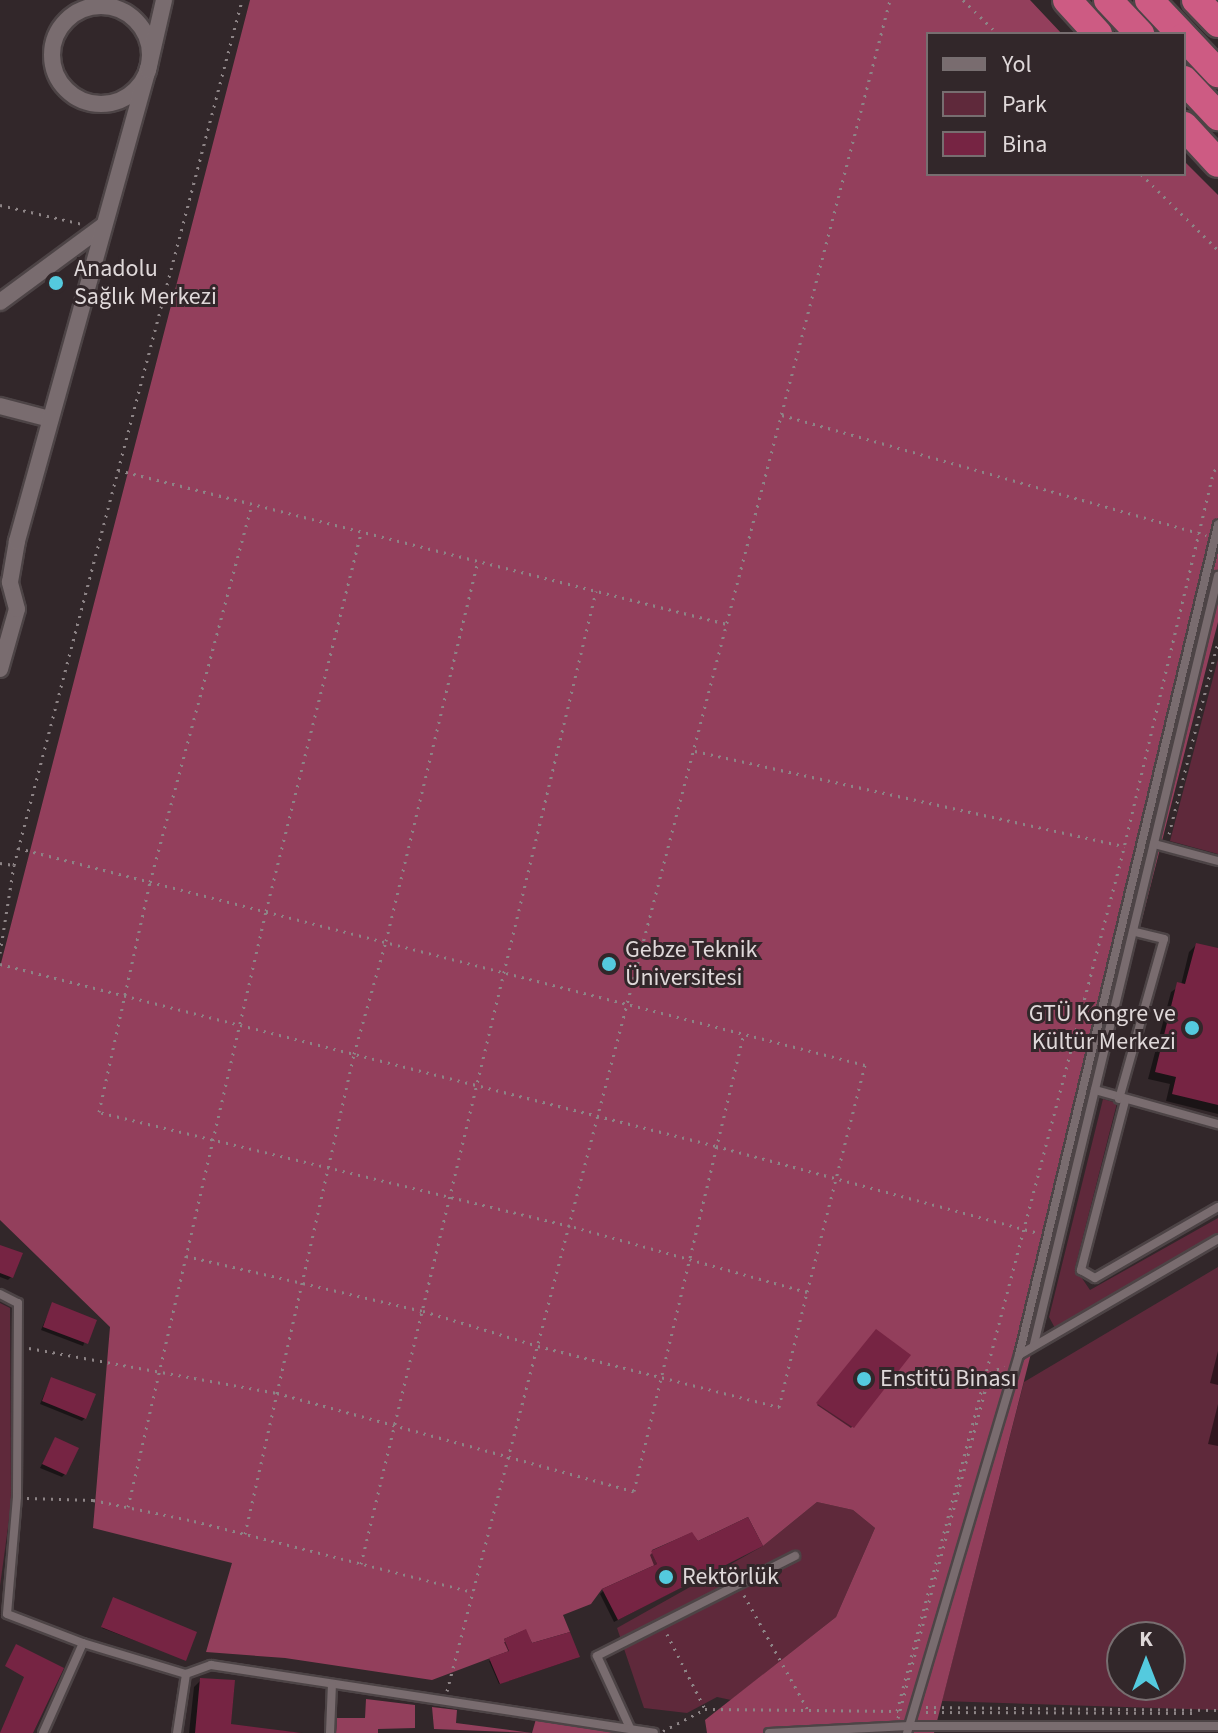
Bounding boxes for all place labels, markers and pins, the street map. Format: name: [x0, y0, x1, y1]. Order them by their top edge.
place label: Anadolu Sağlık Merkezi: [74, 255, 217, 311]
marker: Anadolu Sağlık Merkezi: [45, 272, 67, 294]
place label: Gebze Teknik Üniversitesi: [625, 936, 757, 992]
marker: Gebze Teknik Üniversitesi: [600, 955, 618, 973]
place label: GTÜ Kongre ve Kültür Merkezi: [1029, 1000, 1176, 1056]
marker: GTÜ Kongre ve Kültür Merkezi: [1183, 1019, 1201, 1037]
place label: Enstitü Binası: [880, 1365, 1017, 1393]
marker: Enstitü Binası: [855, 1370, 873, 1388]
place label: Rektörlük: [682, 1563, 779, 1591]
marker: Rektörlük: [657, 1568, 675, 1586]

